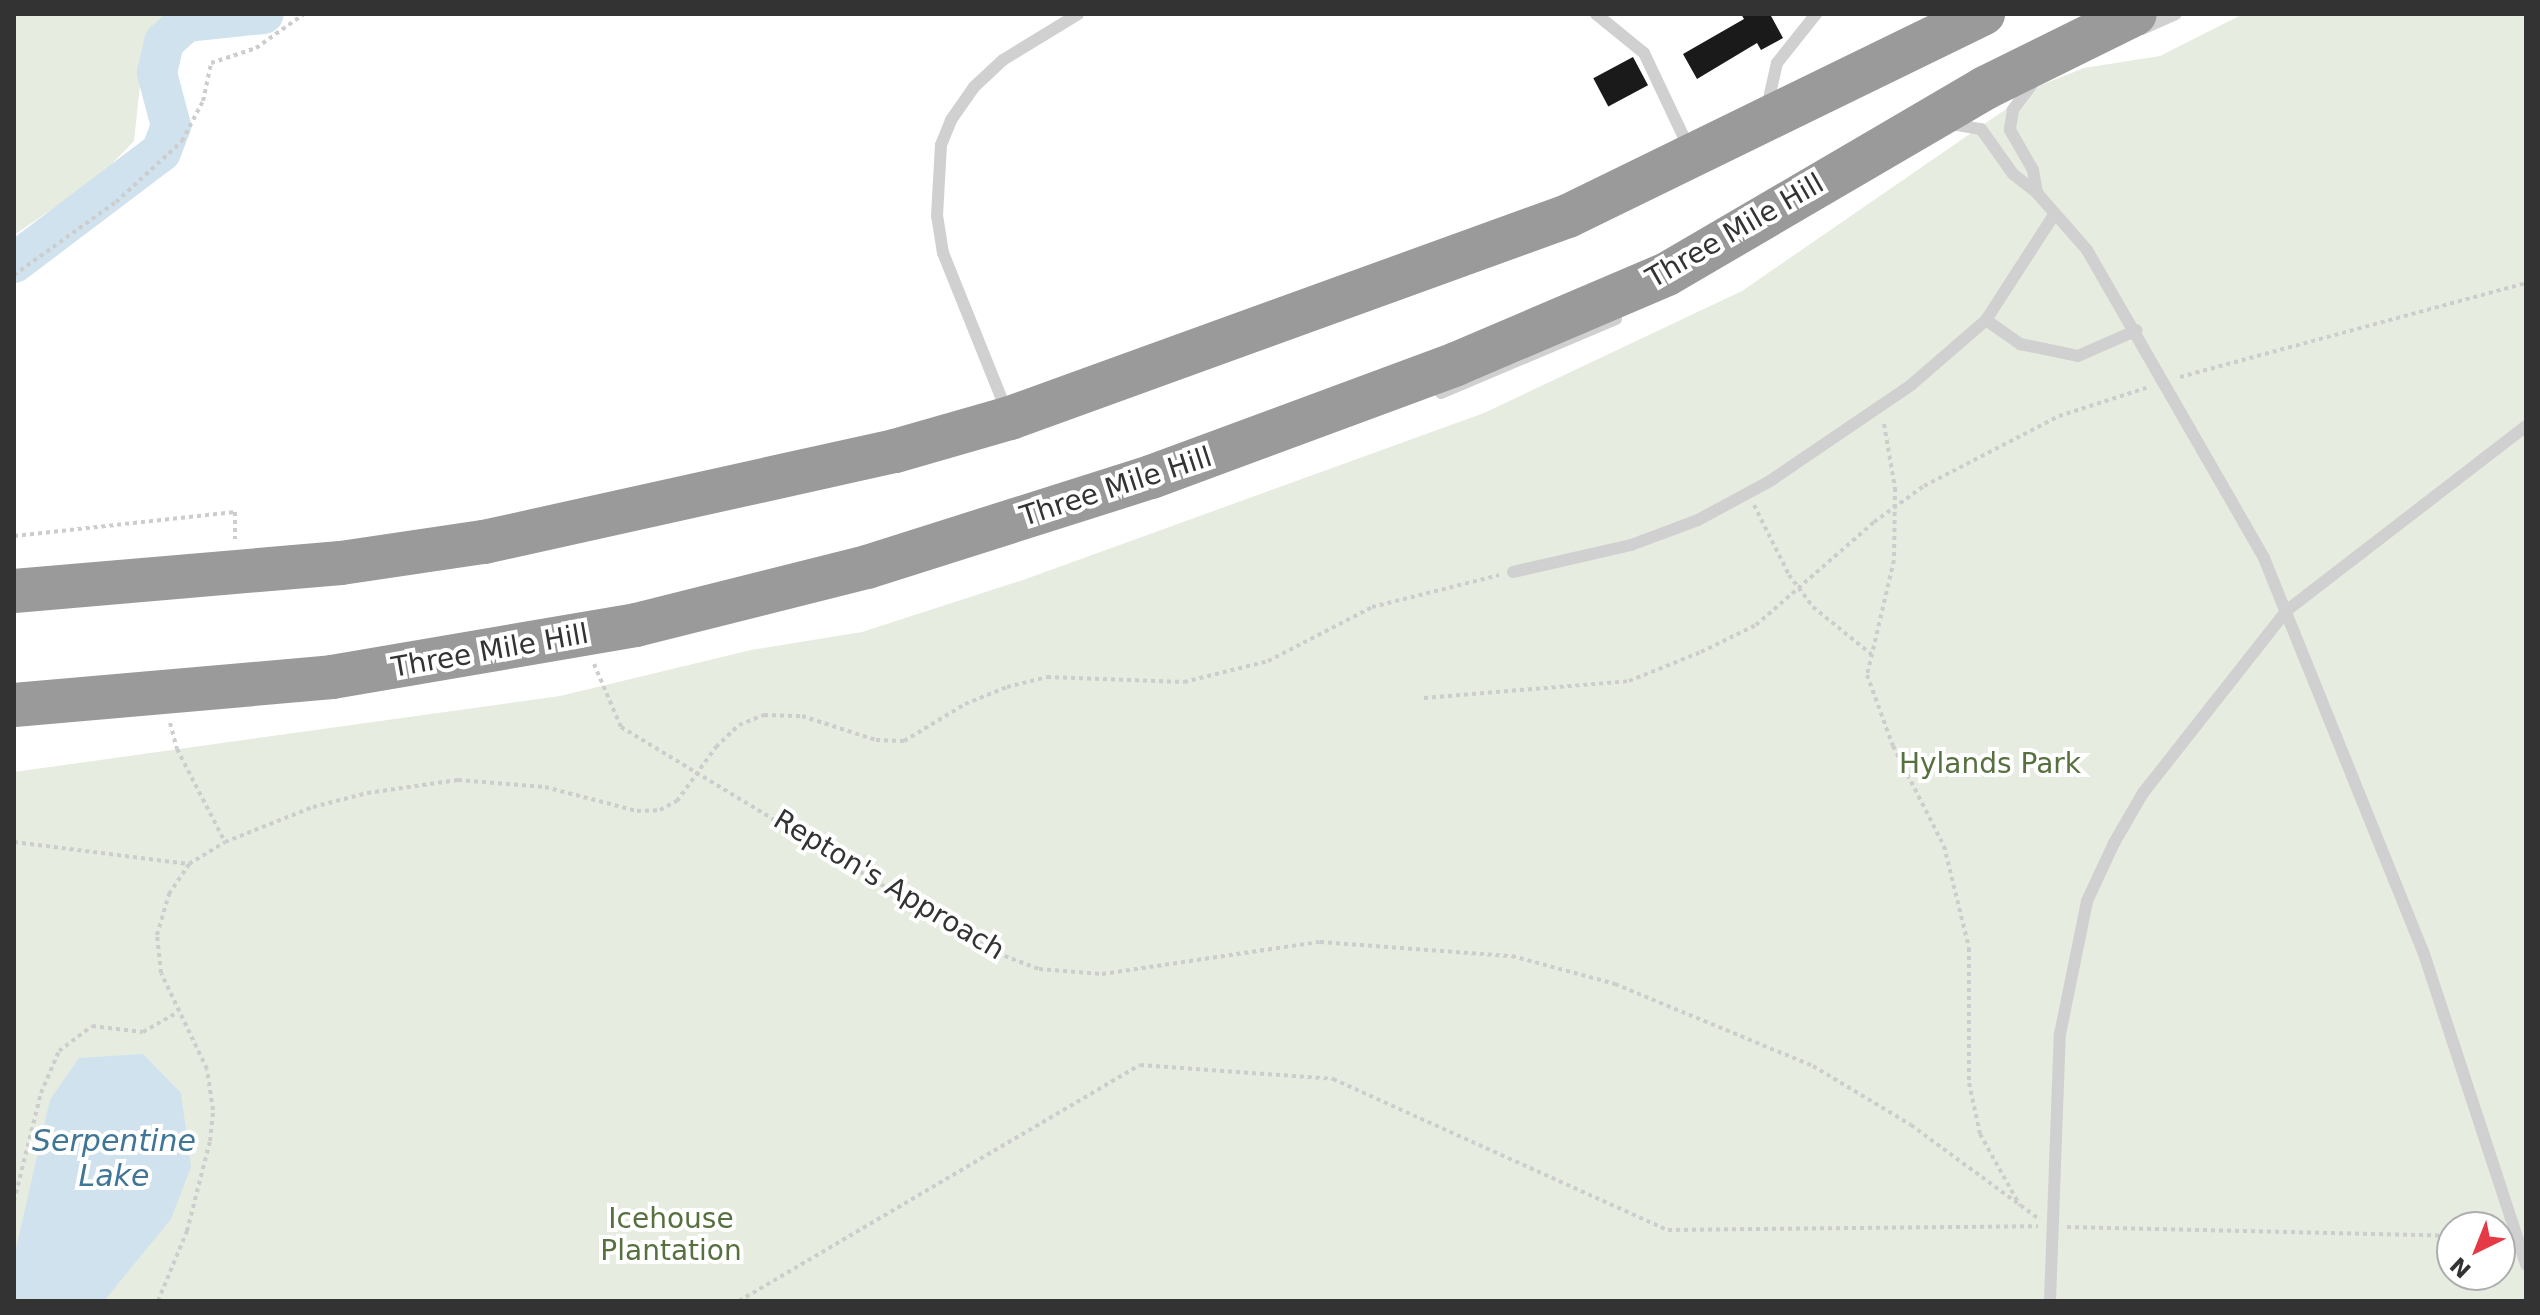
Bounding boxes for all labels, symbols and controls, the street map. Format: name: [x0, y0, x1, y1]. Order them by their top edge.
street label: Three Mile Hill: [1640, 167, 1830, 295]
street label: Three Mile Hill: [1016, 440, 1216, 534]
street label: Three Mile Hill: [389, 617, 591, 685]
park label: Hylands Park: [1899, 747, 2081, 781]
street label: Repton's Approach: [768, 803, 1010, 967]
water label: Serpentine Lake: [32, 1123, 196, 1194]
park label: Icehouse Plantation: [600, 1202, 742, 1268]
north arrow: [2436, 1211, 2516, 1291]
text: N: [2445, 1252, 2476, 1283]

